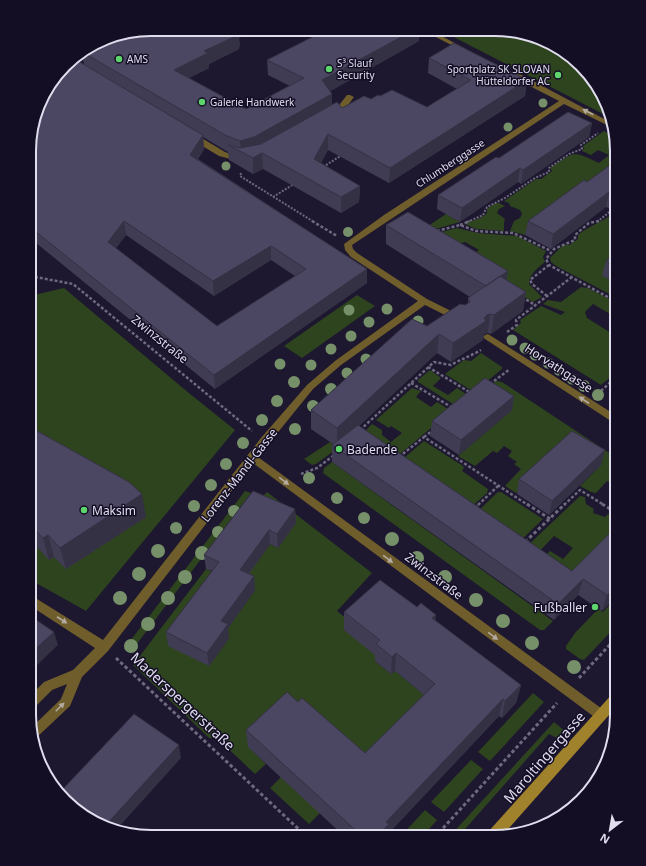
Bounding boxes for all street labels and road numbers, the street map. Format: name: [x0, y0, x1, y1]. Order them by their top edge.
street label: Chlumberggasse: [413, 135, 487, 191]
street label: Zwinzstraße: [128, 311, 192, 367]
street label: Horvathgasse: [522, 340, 597, 397]
street label: Lorenz-Mandl-Gasse: [197, 424, 281, 526]
street label: Zwinzstraße: [402, 549, 467, 603]
street label: Maderspergerstraße: [127, 648, 239, 754]
street label: Maroltingergasse: [499, 707, 589, 807]

